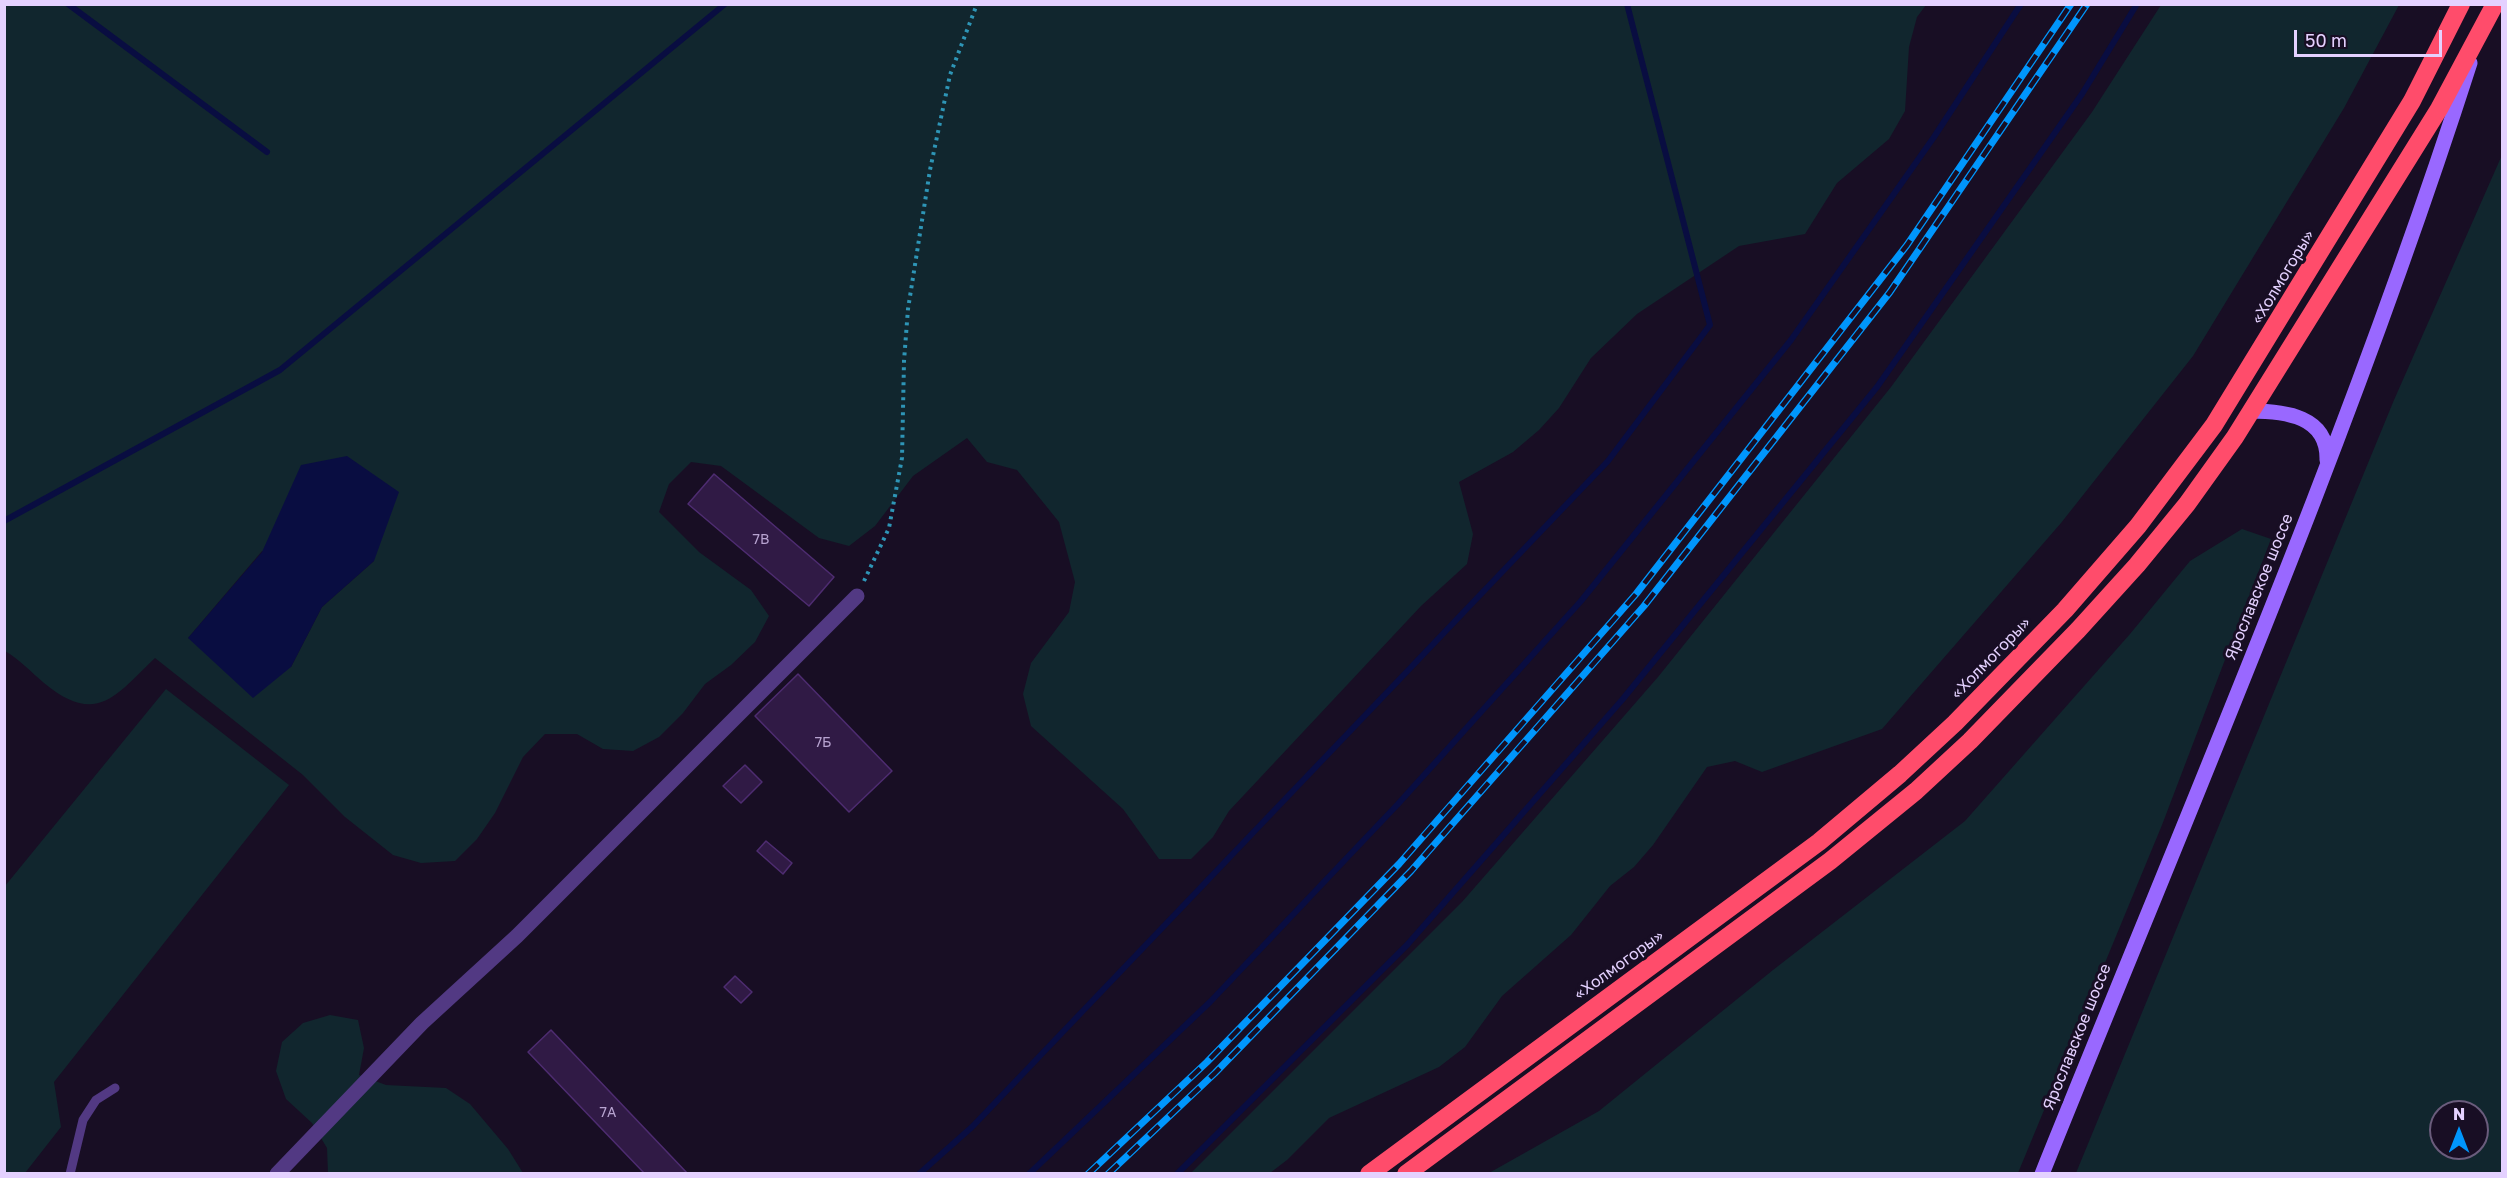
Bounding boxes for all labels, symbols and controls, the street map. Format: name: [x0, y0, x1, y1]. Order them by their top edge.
scale bar: [2297, 18, 2446, 56]
text: 50 m: [2305, 29, 2347, 51]
street label: «Холмогоры»: [2247, 227, 2319, 327]
street label: Ярославское шоссе: [2221, 511, 2297, 663]
house number: 7В: [753, 532, 769, 548]
street label: «Холмогоры»: [1947, 613, 2035, 703]
house number: 7Б: [815, 735, 831, 751]
street label: «Холмогоры»: [1570, 926, 1668, 1004]
street label: Ярославское шоссе: [2039, 961, 2115, 1113]
north arrow: [2429, 1100, 2489, 1160]
text: N: [2453, 1104, 2465, 1124]
house number: 7А: [600, 1105, 616, 1121]

